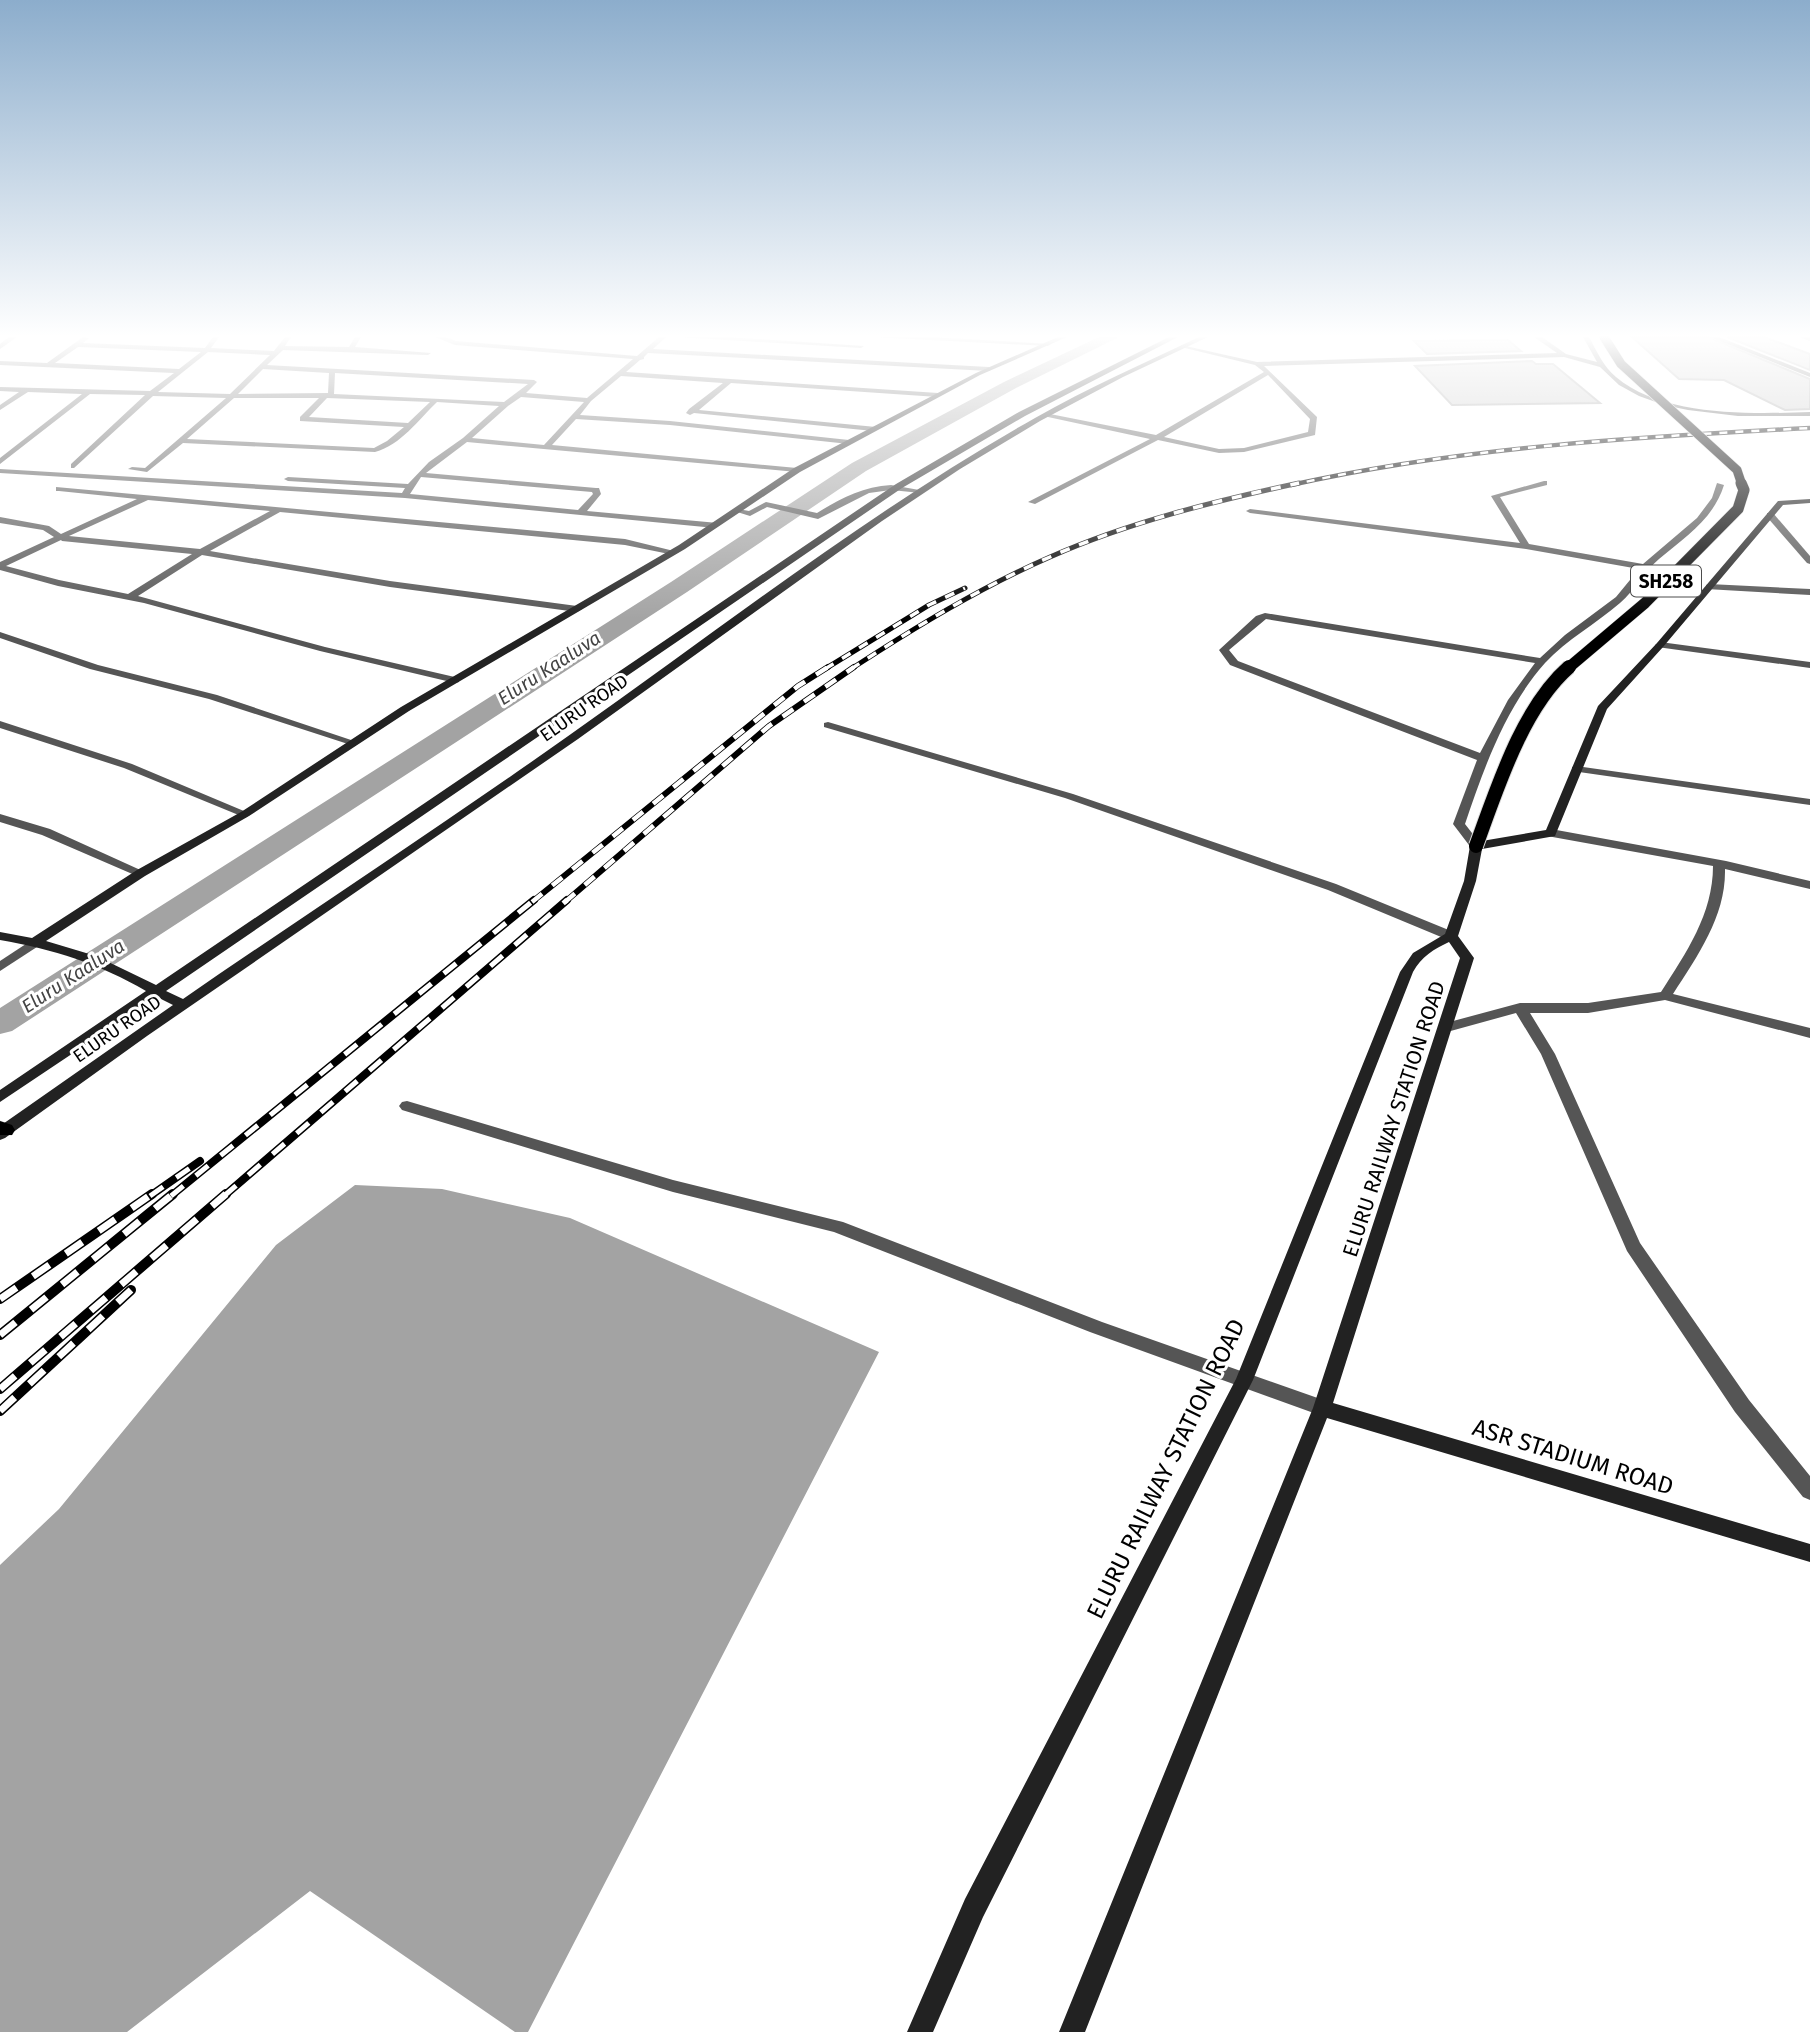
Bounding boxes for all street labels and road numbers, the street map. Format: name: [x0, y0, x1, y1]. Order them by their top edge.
road number: SH258: [1631, 566, 1701, 596]
street label: ELURU ROAD: [536, 670, 632, 746]
street label: ELURU RAILWAY STATION ROAD: [1337, 978, 1451, 1260]
street label: ELURU ROAD: [69, 991, 165, 1067]
street label: ELURU RAILWAY STATION ROAD: [1081, 1315, 1251, 1623]
street label: ASR STADIUM ROAD: [1469, 1413, 1677, 1501]

